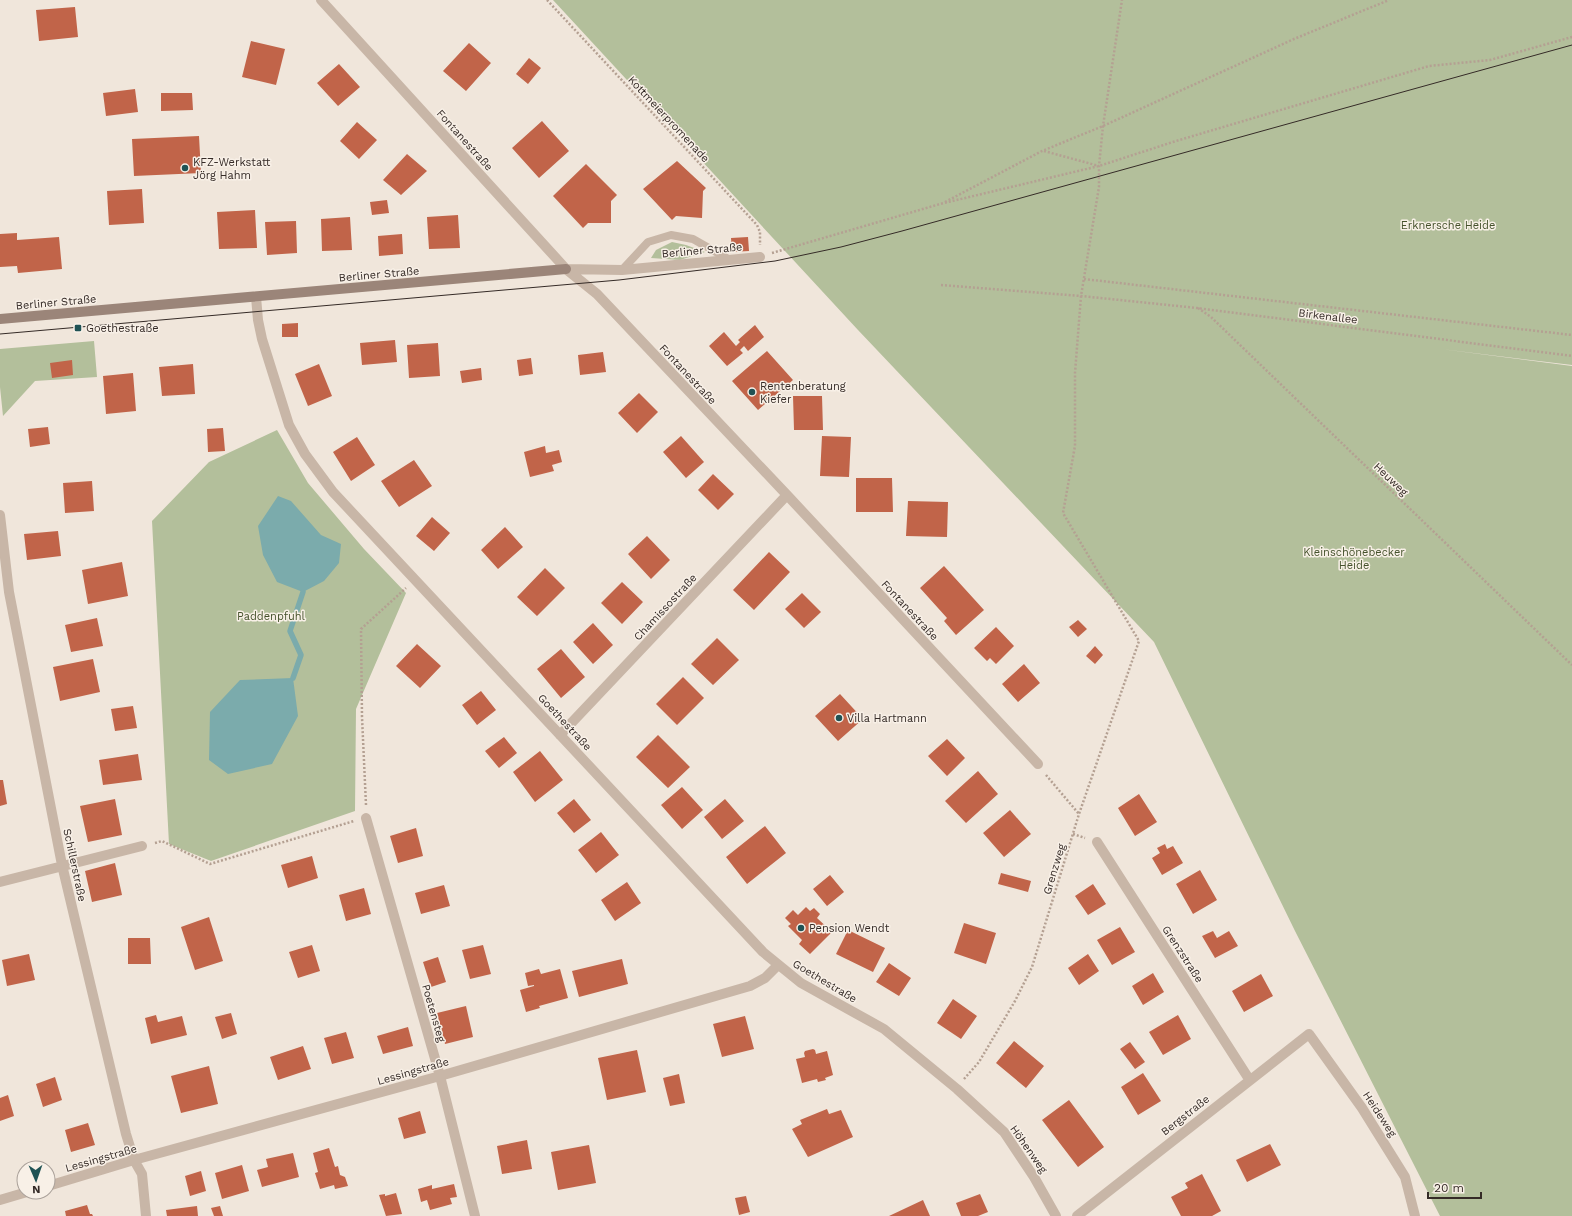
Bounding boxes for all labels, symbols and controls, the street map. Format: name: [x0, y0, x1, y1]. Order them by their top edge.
street label: Kottmeierpromenade: [625, 73, 712, 165]
street label: Fontanestraße: [434, 107, 495, 173]
place label: KFZ-Werkstatt Jörg Hahm: [193, 156, 271, 182]
marker: KFZ-Werkstatt Jörg Hahm: [180, 163, 190, 173]
park label: Erknersche Heide: [1401, 219, 1495, 232]
street label: Berliner Straße: [661, 241, 743, 260]
street label: Berliner Straße: [338, 265, 420, 284]
street label: Berliner Straße: [15, 293, 97, 312]
street label: Birkenallee: [1298, 306, 1358, 327]
place label: Goethestraße: [86, 322, 159, 335]
marker: Goethestraße: [73, 323, 83, 333]
street label: Fontanestraße: [656, 342, 719, 407]
place label: Rentenberatung Kiefer: [760, 380, 846, 406]
marker: Rentenberatung Kiefer: [747, 387, 757, 397]
street label: Heuweg: [1371, 460, 1411, 499]
park label: Kleinschönebecker Heide: [1303, 546, 1405, 572]
street label: Chamissostraße: [631, 571, 700, 643]
street label: Fontanestraße: [878, 578, 941, 643]
park label: Paddenpfuhl: [237, 610, 306, 623]
street label: Goethestraße: [535, 691, 594, 753]
place label: Villa Hartmann: [847, 712, 927, 725]
marker: Villa Hartmann: [834, 713, 844, 723]
street label: Schillerstraße: [60, 827, 89, 903]
street label: Grenzweg: [1041, 842, 1068, 896]
place label: Pension Wendt: [809, 922, 890, 935]
marker: Pension Wendt: [796, 923, 806, 933]
street label: Grenzstraße: [1159, 923, 1206, 985]
street label: Goethestraße: [790, 957, 859, 1006]
street label: Poetensteg: [419, 983, 448, 1044]
street label: Lessingstraße: [376, 1055, 451, 1088]
street label: Heideweg: [1360, 1089, 1399, 1140]
street label: Bergstraße: [1159, 1093, 1212, 1138]
street label: Höhenweg: [1007, 1123, 1050, 1176]
street label: Lessingstraße: [64, 1142, 139, 1175]
north arrow: [16, 1160, 56, 1200]
scale bar: [1428, 1174, 1481, 1200]
text: 20 m: [1434, 1181, 1464, 1195]
text: N: [32, 1183, 41, 1196]

